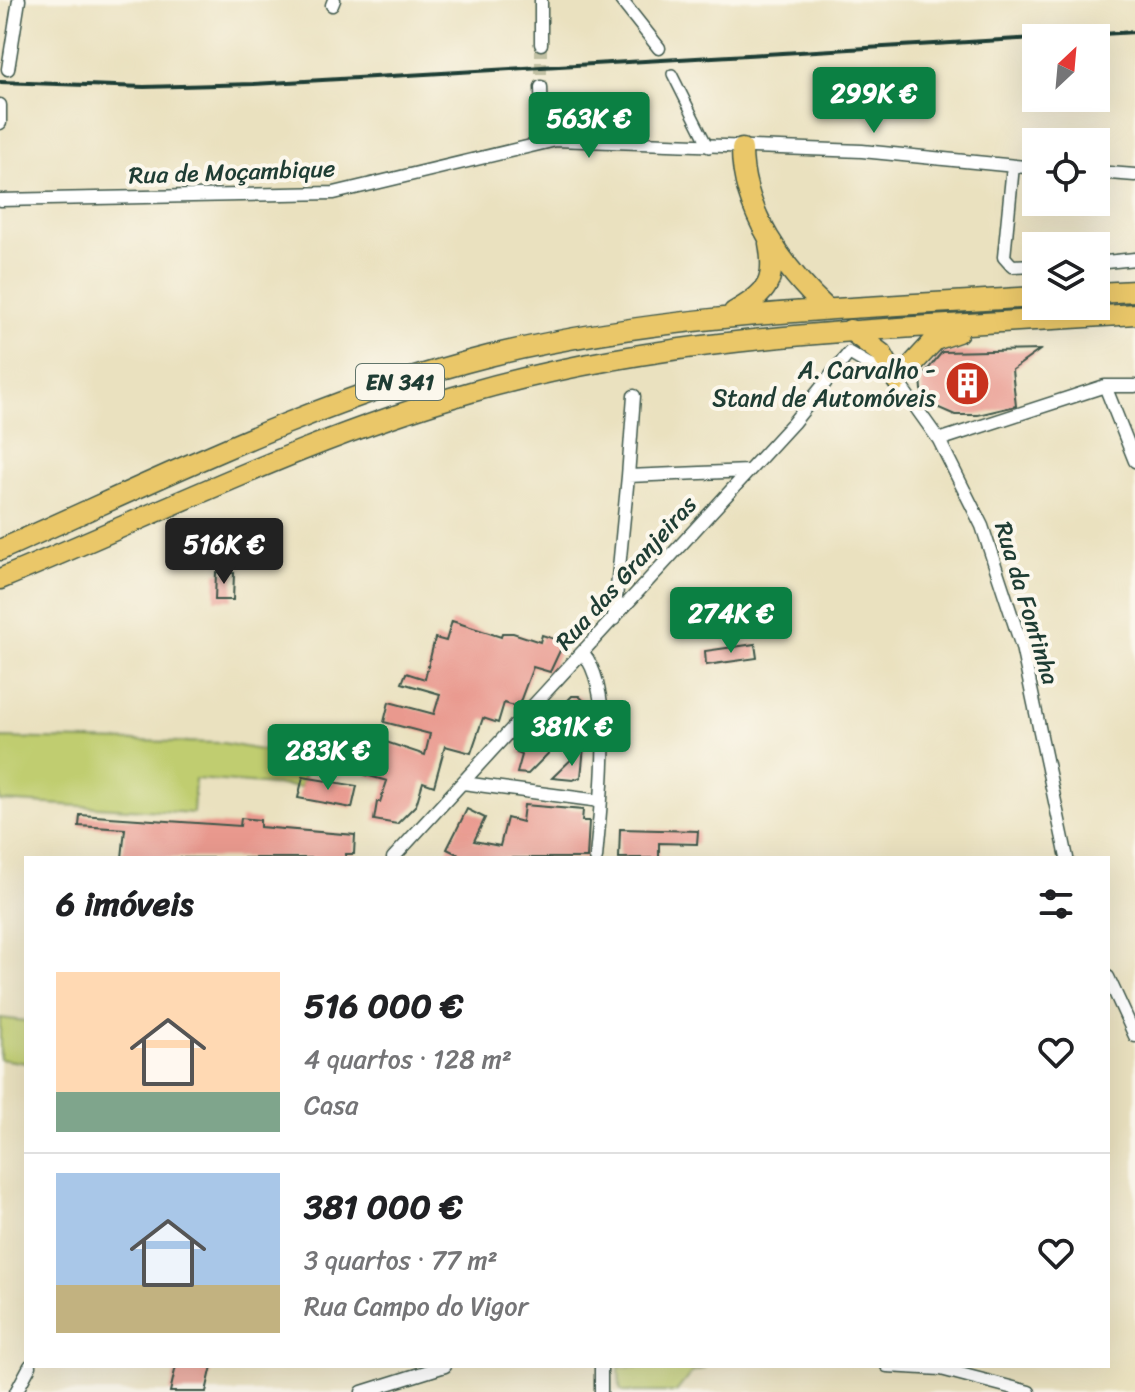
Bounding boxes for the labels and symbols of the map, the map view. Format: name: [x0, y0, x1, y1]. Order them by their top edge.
north arrow: [1022, 24, 1110, 112]
pin: 299K €: [809, 67, 939, 135]
pin: 563K €: [524, 92, 654, 160]
street label: Rua de Moçambique: [128, 147, 336, 197]
place label: A. Carvalho - Stand de Automóveis: [712, 349, 936, 419]
building icon: A. Carvalho - Stand de Automóveis: [943, 360, 991, 408]
road number: EN 341: [356, 364, 444, 400]
street label: Rua das Granjeiras: [544, 485, 708, 660]
street label: Rua da Fontinha: [982, 516, 1072, 690]
pin: 516K €: [159, 518, 289, 586]
pin: 274K €: [666, 587, 796, 655]
pin: 381K €: [507, 700, 637, 768]
pin: 283K €: [263, 724, 393, 792]

